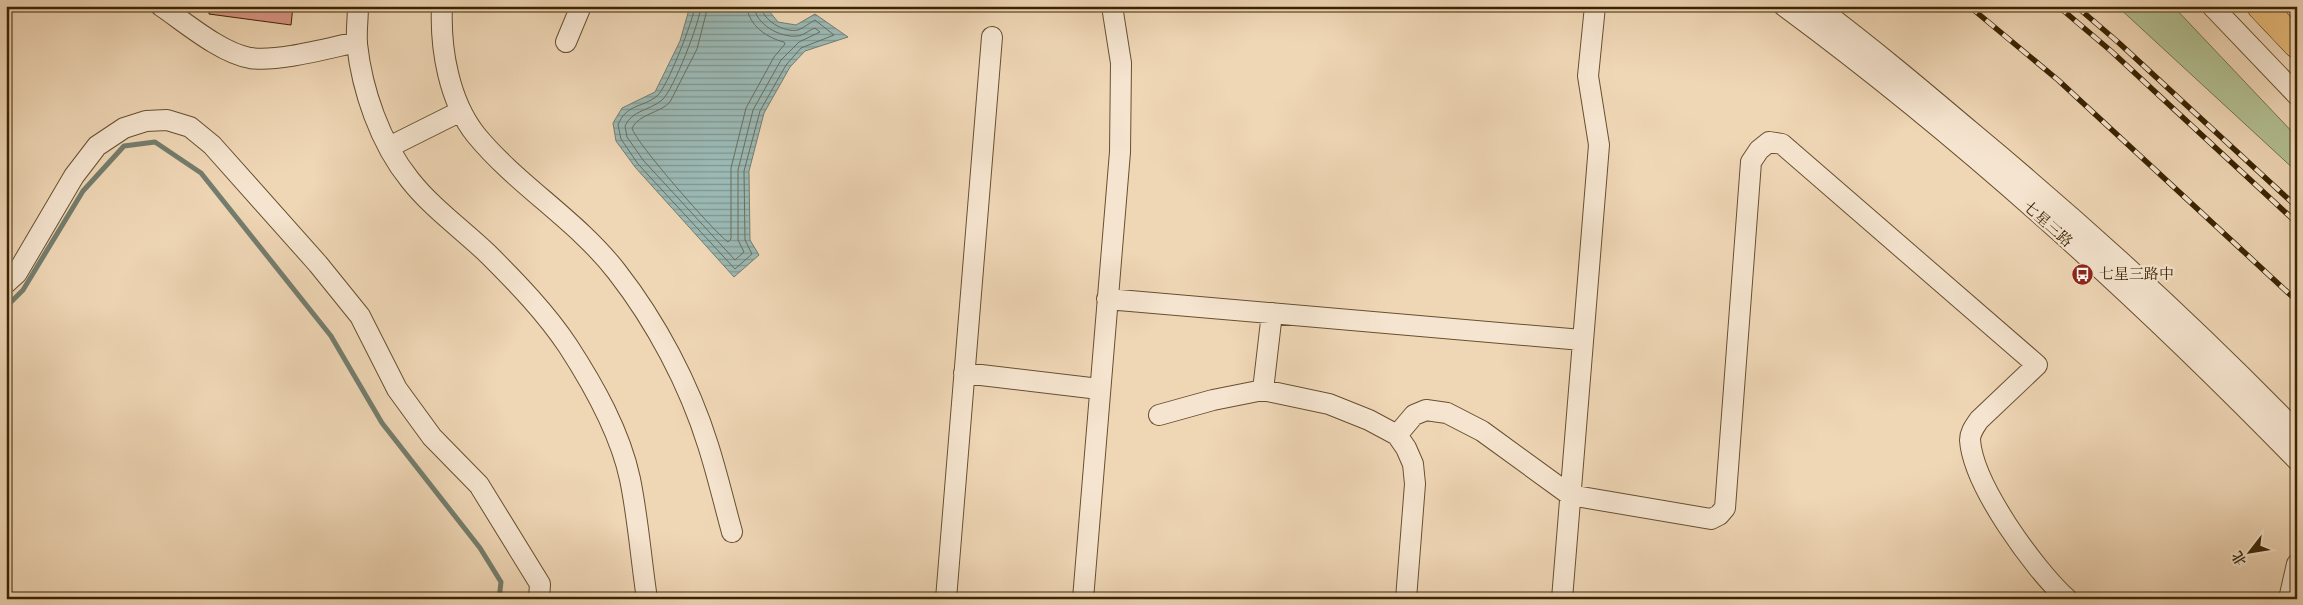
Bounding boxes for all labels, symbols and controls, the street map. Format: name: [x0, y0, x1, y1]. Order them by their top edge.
street label: 七星三路: [2018, 197, 2076, 253]
bus stop icon: 七星三路中: [2071, 262, 2095, 286]
place label: 七星三路中: [2099, 265, 2174, 286]
north arrow: [2226, 528, 2276, 578]
text: 北: [2228, 547, 2252, 569]

